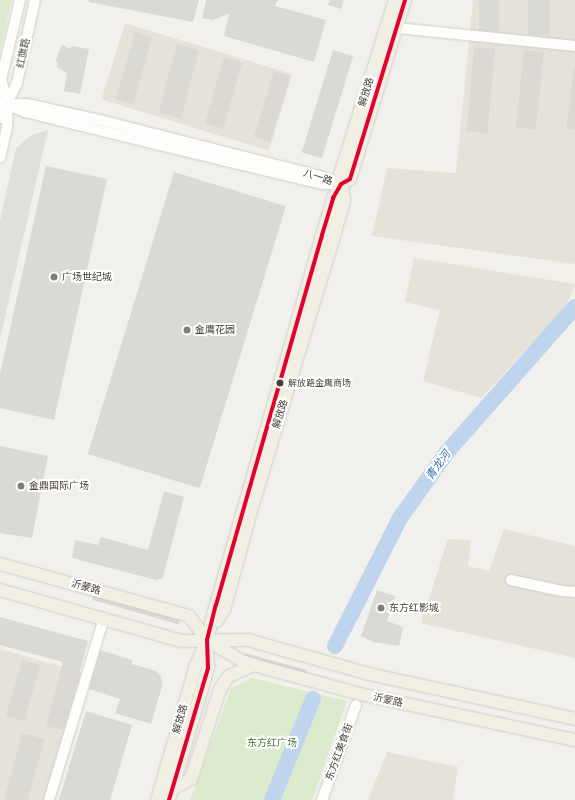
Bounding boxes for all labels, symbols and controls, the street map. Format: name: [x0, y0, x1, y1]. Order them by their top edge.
street label: 红旗路: [14, 37, 32, 69]
street label: 解放路: [356, 76, 376, 108]
street label: 八一路: [302, 167, 334, 187]
place label: 广场世纪城: [62, 271, 112, 283]
marker: 广场世纪城: [49, 272, 59, 282]
place label: 金鹰花园: [195, 324, 235, 336]
marker: 金鹰花园: [182, 325, 192, 335]
marker: 解放路金鹰商场: [275, 378, 285, 388]
place label: 解放路金鹰商场: [288, 378, 351, 388]
street label: 解放路: [270, 398, 290, 430]
water label: 青龙河: [423, 448, 453, 482]
place label: 金鼎国际广场: [29, 480, 89, 492]
marker: 金鼎国际广场: [16, 481, 26, 491]
street label: 沂蒙路: [70, 577, 102, 597]
place label: 东方红影城: [389, 602, 439, 614]
marker: 东方红影城: [376, 603, 386, 613]
street label: 沂蒙路: [372, 691, 404, 709]
street label: 解放路: [170, 703, 190, 735]
street label: 东方红美食街: [323, 722, 355, 782]
park label: 东方红广场: [247, 737, 297, 749]

